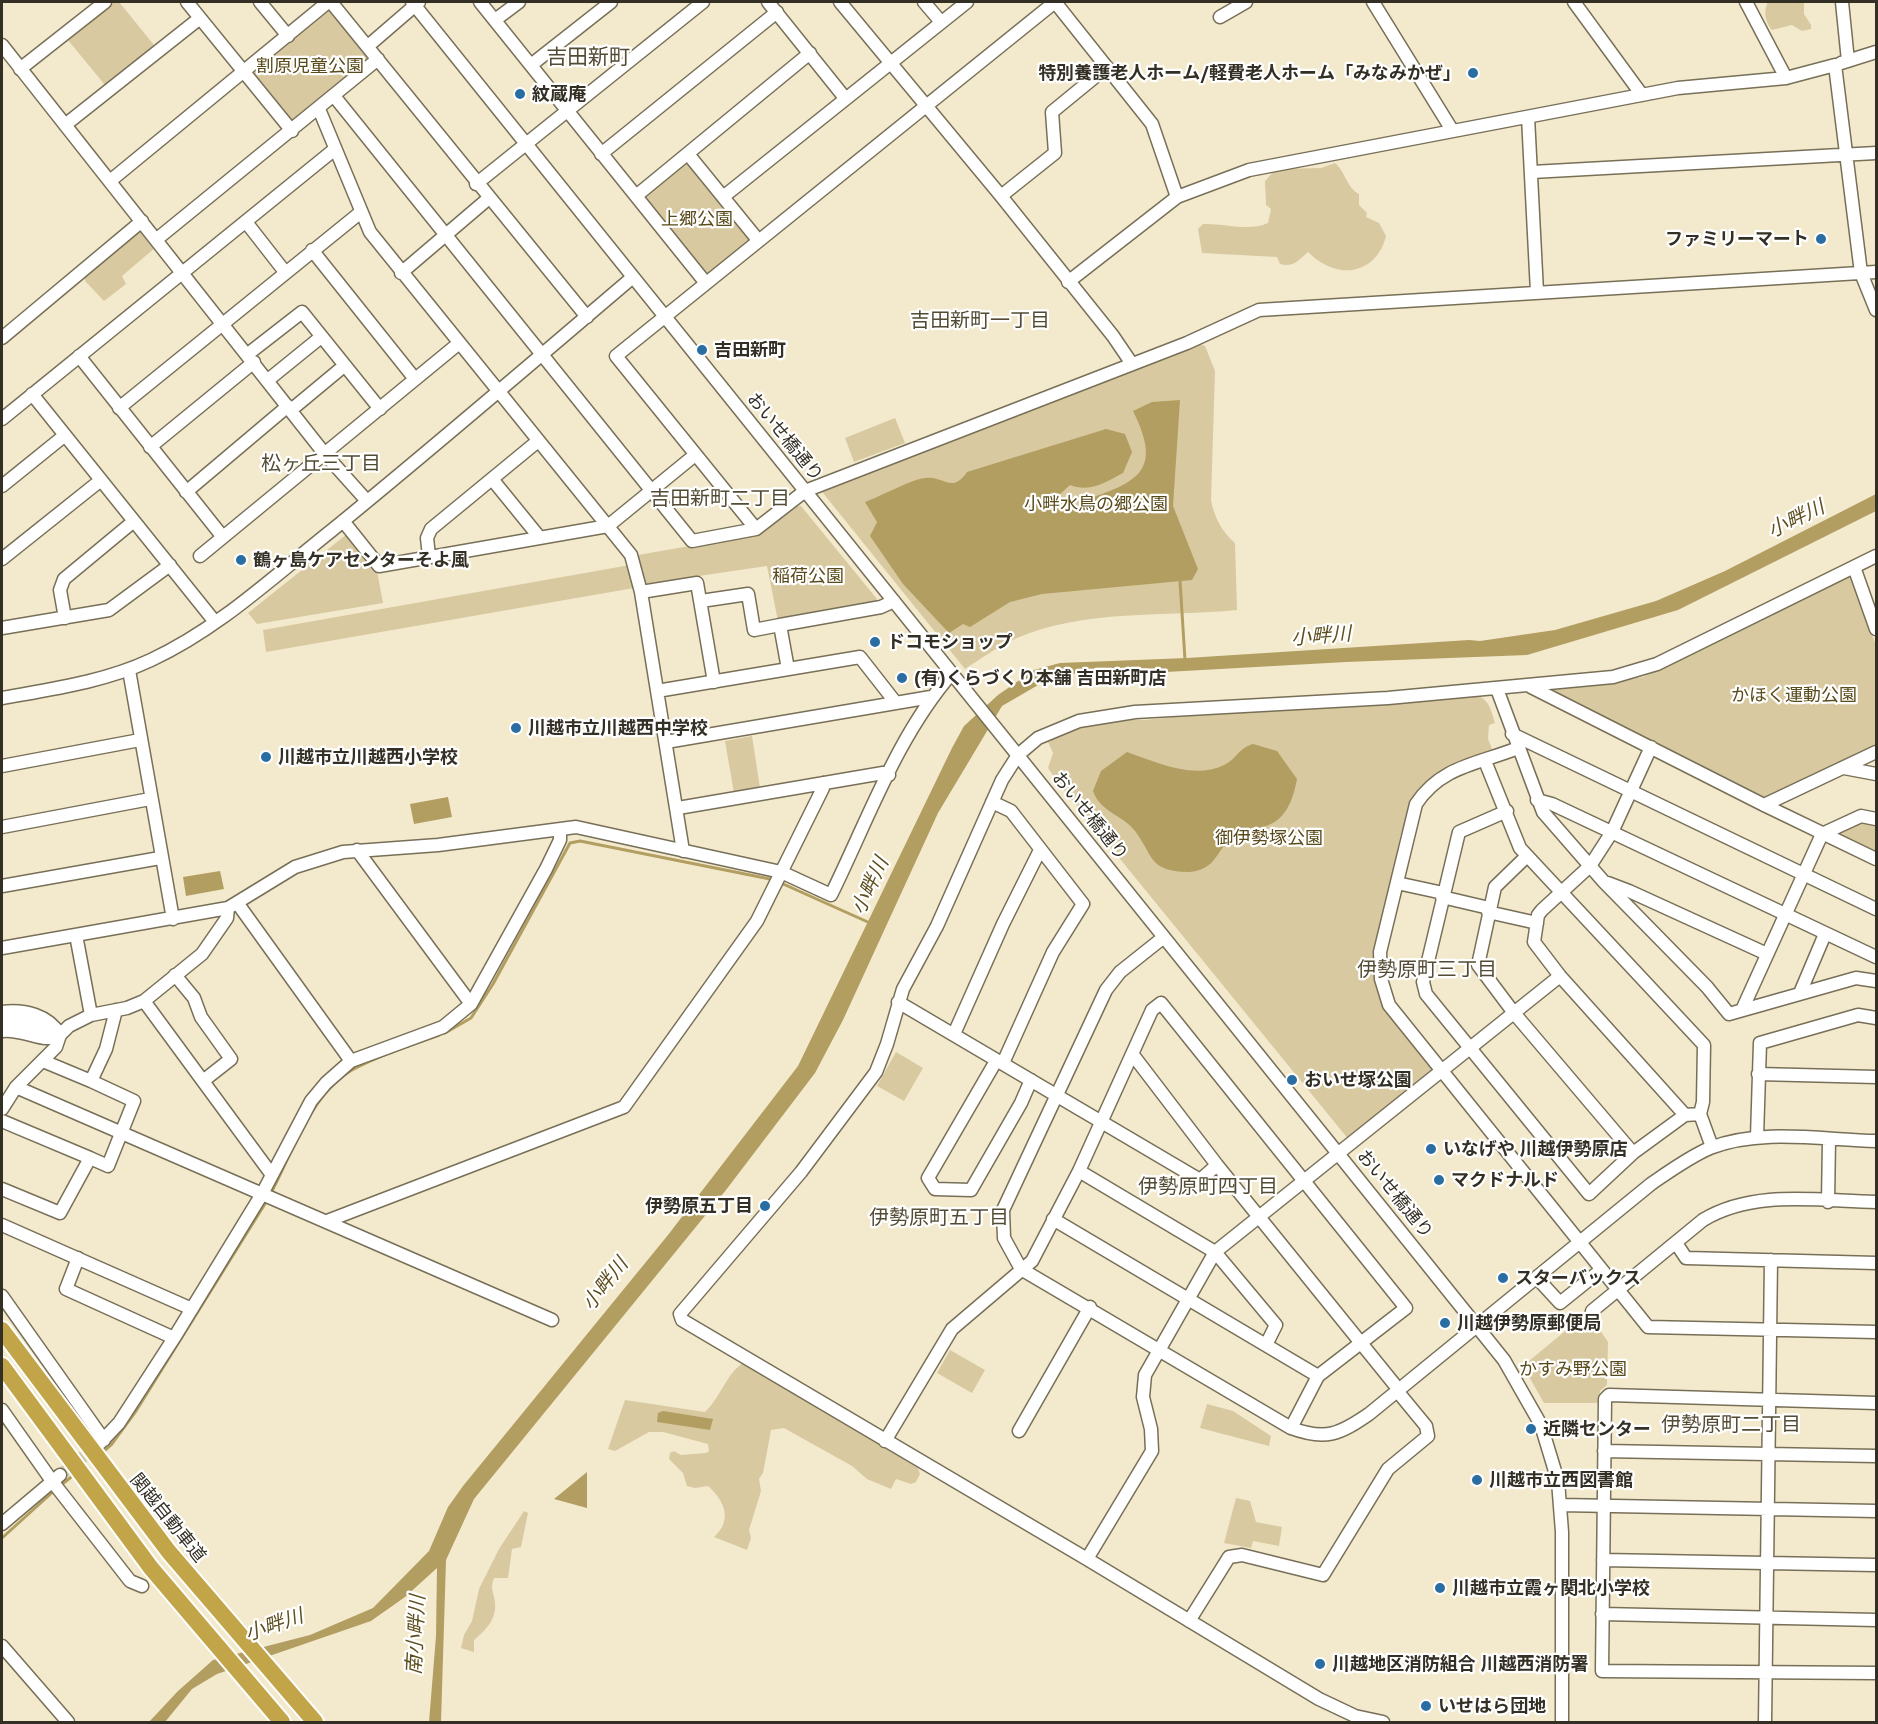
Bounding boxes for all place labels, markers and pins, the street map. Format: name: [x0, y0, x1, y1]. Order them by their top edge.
place label: 特別養護老人ホーム/軽費老人ホーム「みなみかぜ」: [1038, 62, 1461, 84]
marker: 特別養護老人ホーム/軽費老人ホーム「みなみかぜ」: [1466, 66, 1480, 80]
place label: 紋蔵庵: [532, 83, 586, 105]
marker: 紋蔵庵: [513, 87, 527, 101]
place label: ファミリーマート: [1665, 228, 1809, 250]
marker: ファミリーマート: [1814, 232, 1828, 246]
place label: 吉田新町: [714, 339, 786, 361]
marker: 吉田新町: [695, 343, 709, 357]
place label: 鶴ヶ島ケアセンターそよ風: [253, 549, 469, 571]
marker: 鶴ヶ島ケアセンターそよ風: [234, 553, 248, 567]
place label: ドコモショップ: [887, 631, 1013, 653]
marker: ドコモショップ: [868, 635, 882, 649]
place label: (有)くらづくり本舗 吉田新町店: [914, 667, 1166, 689]
marker: (有)くらづくり本舗 吉田新町店: [895, 671, 909, 685]
place label: 川越市立川越西中学校: [528, 717, 708, 739]
marker: 川越市立川越西中学校: [509, 721, 523, 735]
place label: 川越市立川越西小学校: [278, 746, 458, 768]
marker: 川越市立川越西小学校: [259, 750, 273, 764]
place label: おいせ塚公園: [1304, 1069, 1412, 1091]
marker: おいせ塚公園: [1285, 1073, 1299, 1087]
place label: いなげや 川越伊勢原店: [1443, 1138, 1627, 1160]
marker: いなげや 川越伊勢原店: [1424, 1142, 1438, 1156]
place label: マクドナルド: [1451, 1169, 1559, 1191]
marker: マクドナルド: [1432, 1173, 1446, 1187]
place label: 伊勢原五丁目: [645, 1195, 753, 1217]
marker: 伊勢原五丁目: [758, 1199, 772, 1213]
place label: スターバックス: [1515, 1267, 1641, 1289]
marker: スターバックス: [1496, 1271, 1510, 1285]
place label: 川越伊勢原郵便局: [1457, 1312, 1601, 1334]
marker: 川越伊勢原郵便局: [1438, 1316, 1452, 1330]
place label: 近隣センター: [1543, 1418, 1651, 1440]
marker: 近隣センター: [1524, 1422, 1538, 1436]
place label: 川越市立西図書館: [1489, 1469, 1633, 1491]
marker: 川越市立西図書館: [1470, 1473, 1484, 1487]
place label: 川越市立霞ヶ関北小学校: [1452, 1577, 1650, 1599]
marker: 川越市立霞ヶ関北小学校: [1433, 1581, 1447, 1595]
place label: 川越地区消防組合 川越西消防署: [1332, 1653, 1588, 1675]
marker: 川越地区消防組合 川越西消防署: [1313, 1657, 1327, 1671]
place label: いせはら団地: [1438, 1695, 1546, 1717]
marker: いせはら団地: [1419, 1699, 1433, 1713]

